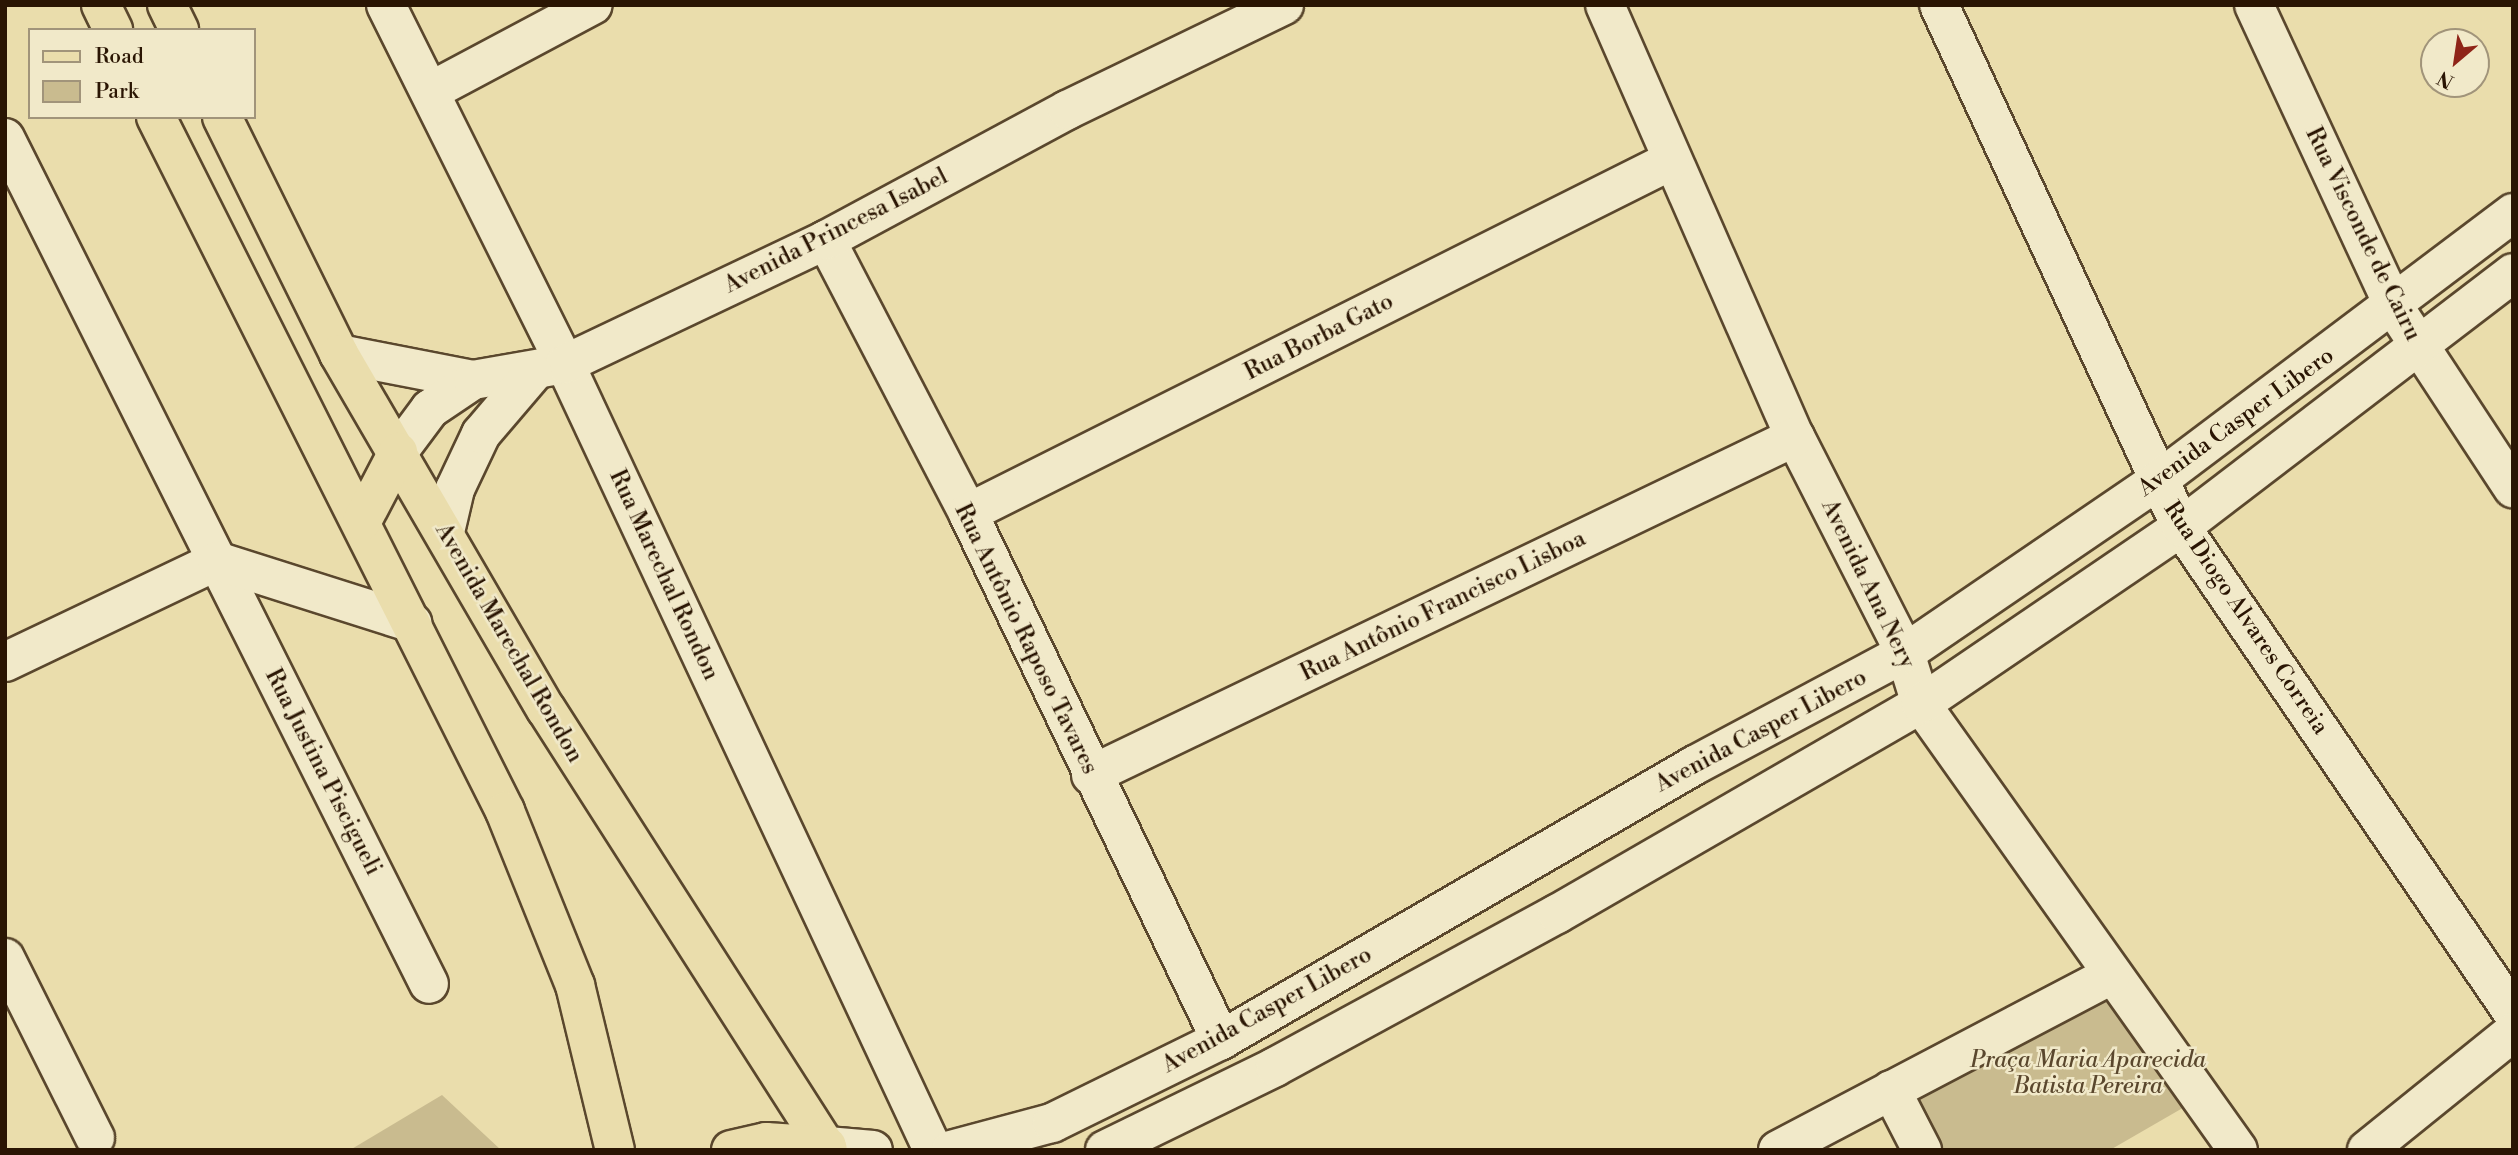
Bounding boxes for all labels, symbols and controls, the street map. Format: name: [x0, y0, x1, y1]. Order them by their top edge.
legend: [28, 28, 256, 119]
north arrow: [2420, 28, 2490, 98]
text: Road: [95, 44, 144, 70]
text: N: [2433, 65, 2458, 94]
text: Park: [95, 79, 139, 105]
street label: Rua Visconde de Cairu: [2299, 123, 2427, 345]
street label: Avenida Princesa Isabel: [720, 163, 952, 299]
street label: Rua Borba Gato: [1240, 288, 1398, 386]
street label: Avenida Casper Libero: [2133, 342, 2339, 502]
street label: Rua Marechal Rondon: [603, 465, 725, 685]
street label: Avenida Ana Nery: [1815, 495, 1921, 673]
street label: Rua Diogo Alvares Correia: [2158, 496, 2334, 740]
street label: Rua Antônio Raposo Tavares: [948, 499, 1104, 779]
street label: Avenida Marechal Rondon: [429, 518, 589, 768]
street label: Rua Antônio Francisco Lisboa: [1296, 525, 1590, 687]
street label: Rua Justina Piscigueli: [259, 664, 387, 880]
street label: Avenida Casper Libero: [1651, 664, 1871, 798]
street label: Avenida Casper Libero: [1157, 941, 1377, 1079]
park label: Praça Maria Aparecida Batista Pereira: [1970, 1046, 2206, 1100]

